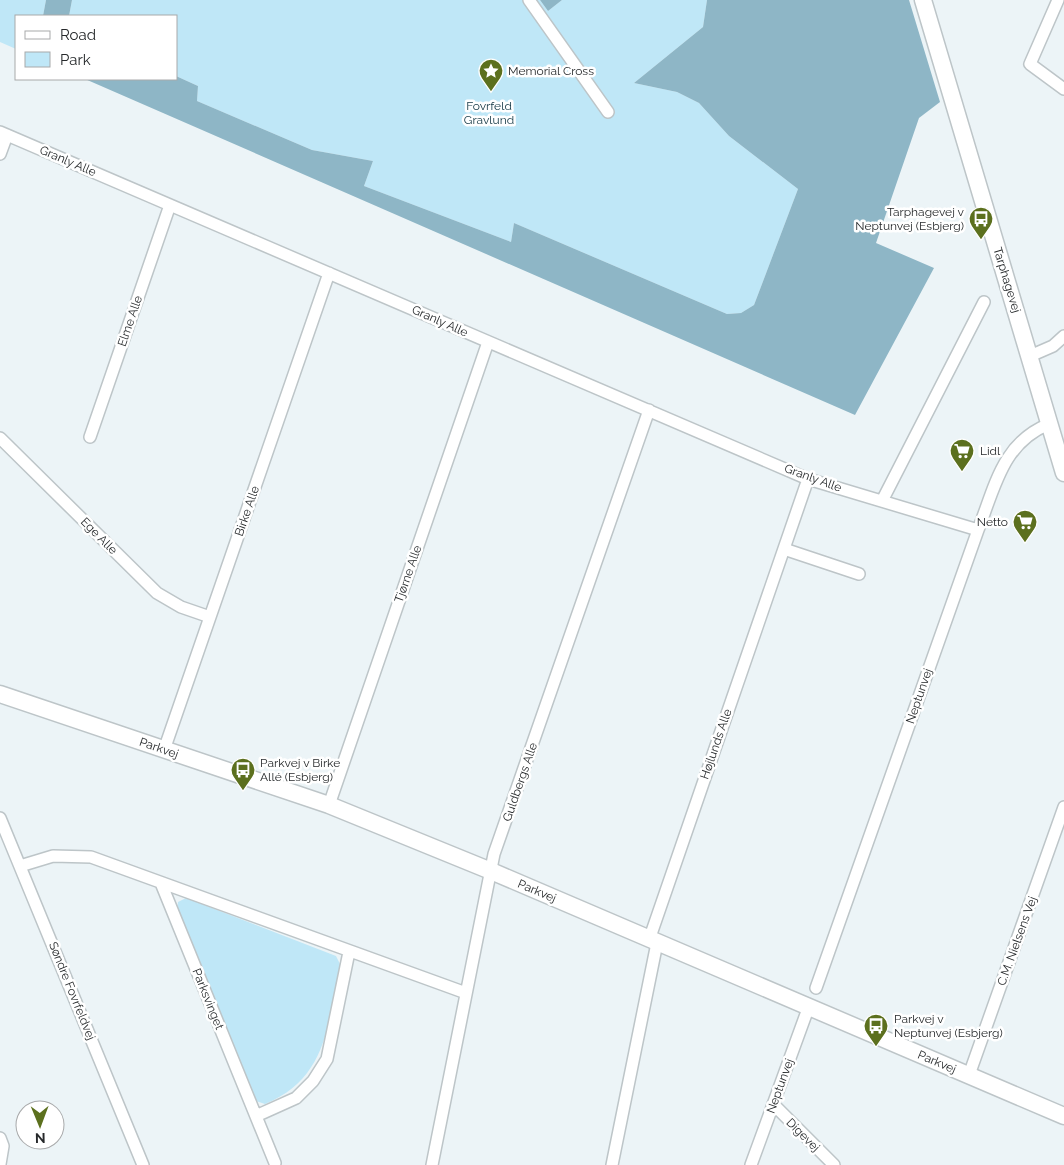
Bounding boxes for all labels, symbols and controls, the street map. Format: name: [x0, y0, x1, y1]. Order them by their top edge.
legend: [15, 15, 178, 80]
text: Road: [60, 26, 96, 44]
text: Park: [60, 51, 91, 69]
place icon: Memorial Cross: [478, 58, 504, 92]
place label: Memorial Cross: [508, 64, 594, 78]
park label: Fovrfeld Gravlund: [464, 99, 514, 127]
street label: Granly Alle: [38, 143, 98, 179]
place label: Tarphagevej v Neptunvej (Esbjerg): [855, 205, 965, 233]
bus stop icon: Tarphagevej v Neptunvej (Esbjerg): [968, 206, 994, 240]
street label: Tarphagevej: [990, 245, 1024, 315]
street label: Elme Alle: [115, 294, 145, 348]
street label: Granly Alle: [410, 302, 470, 340]
supermarket icon: Lidl: [949, 438, 975, 472]
place label: Lidl: [980, 444, 1001, 458]
street label: Granly Alle: [782, 461, 844, 495]
street label: Birke Alle: [232, 484, 262, 538]
supermarket icon: Netto: [1012, 509, 1038, 543]
street label: Ege Alle: [78, 515, 120, 557]
place label: Netto: [977, 515, 1008, 529]
street label: Tjørne Alle: [392, 543, 424, 605]
street label: Neptunvej: [903, 667, 935, 725]
street label: Højlunds Alle: [697, 707, 735, 781]
street label: Parkvej: [138, 735, 180, 761]
street label: Guldbergs Alle: [500, 741, 540, 823]
place label: Parkvej v Birke Allé (Esbjerg): [260, 756, 340, 784]
bus stop icon: Parkvej v Birke Allé (Esbjerg): [230, 757, 256, 791]
street label: Parkvej: [516, 877, 558, 905]
street label: C.M. Nielsens Vej: [994, 894, 1040, 988]
street label: Søndre Fovrfeldvej: [46, 940, 98, 1042]
street label: Parksvinget: [189, 966, 227, 1032]
place label: Parkvej v Neptunvej (Esbjerg): [894, 1012, 1003, 1040]
bus stop icon: Parkvej v Neptunvej (Esbjerg): [863, 1013, 889, 1047]
street label: Parkvej: [916, 1048, 958, 1076]
street label: Neptunvej: [764, 1057, 796, 1115]
north arrow: [15, 1100, 65, 1150]
street label: Digevej: [783, 1115, 823, 1155]
text: N: [35, 1130, 46, 1146]

